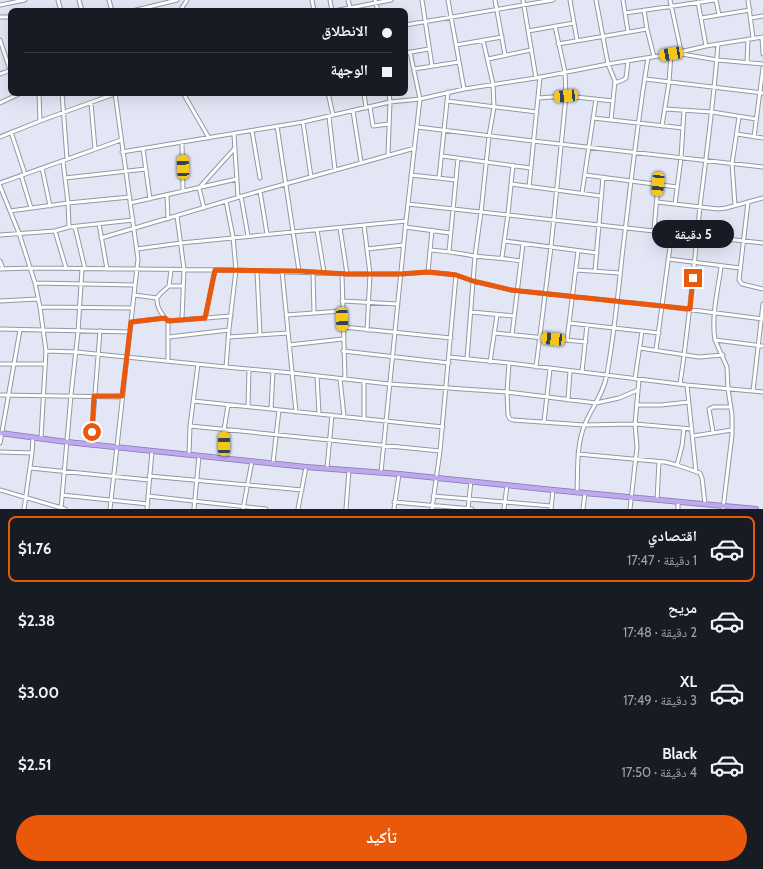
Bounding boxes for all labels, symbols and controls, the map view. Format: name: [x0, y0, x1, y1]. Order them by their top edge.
text: الانطلاق: [322, 22, 368, 40]
car: [658, 46, 684, 62]
text: الوجهة: [330, 61, 368, 79]
car: [554, 89, 578, 103]
car: [177, 155, 189, 179]
car: [651, 172, 665, 196]
callout: 5 دقيقة: [652, 220, 734, 248]
text: 5 دقيقة: [674, 226, 712, 242]
route end: [684, 269, 702, 287]
car: [336, 307, 348, 331]
car: [540, 332, 566, 346]
route start: [83, 423, 101, 441]
car: [218, 432, 230, 456]
text: اقتصادي: [648, 527, 697, 545]
icon: car: [709, 531, 745, 567]
text: $1.76: [18, 540, 51, 558]
text: 1 دقيقة · 17:47: [627, 552, 697, 568]
text: مريح: [668, 599, 697, 617]
icon: car: [709, 603, 745, 639]
text: $2.38: [18, 612, 55, 630]
text: 2 دقيقة · 17:48: [623, 624, 697, 640]
text: XL: [680, 673, 697, 691]
icon: car: [709, 675, 745, 711]
text: $3.00: [18, 684, 59, 702]
text: 3 دقيقة · 17:49: [623, 692, 697, 708]
text: Black: [662, 745, 697, 763]
icon: car: [709, 747, 745, 783]
text: $2.51: [18, 756, 52, 774]
text: 4 دقيقة · 17:50: [622, 764, 697, 780]
button: تأكيد: [16, 815, 747, 861]

